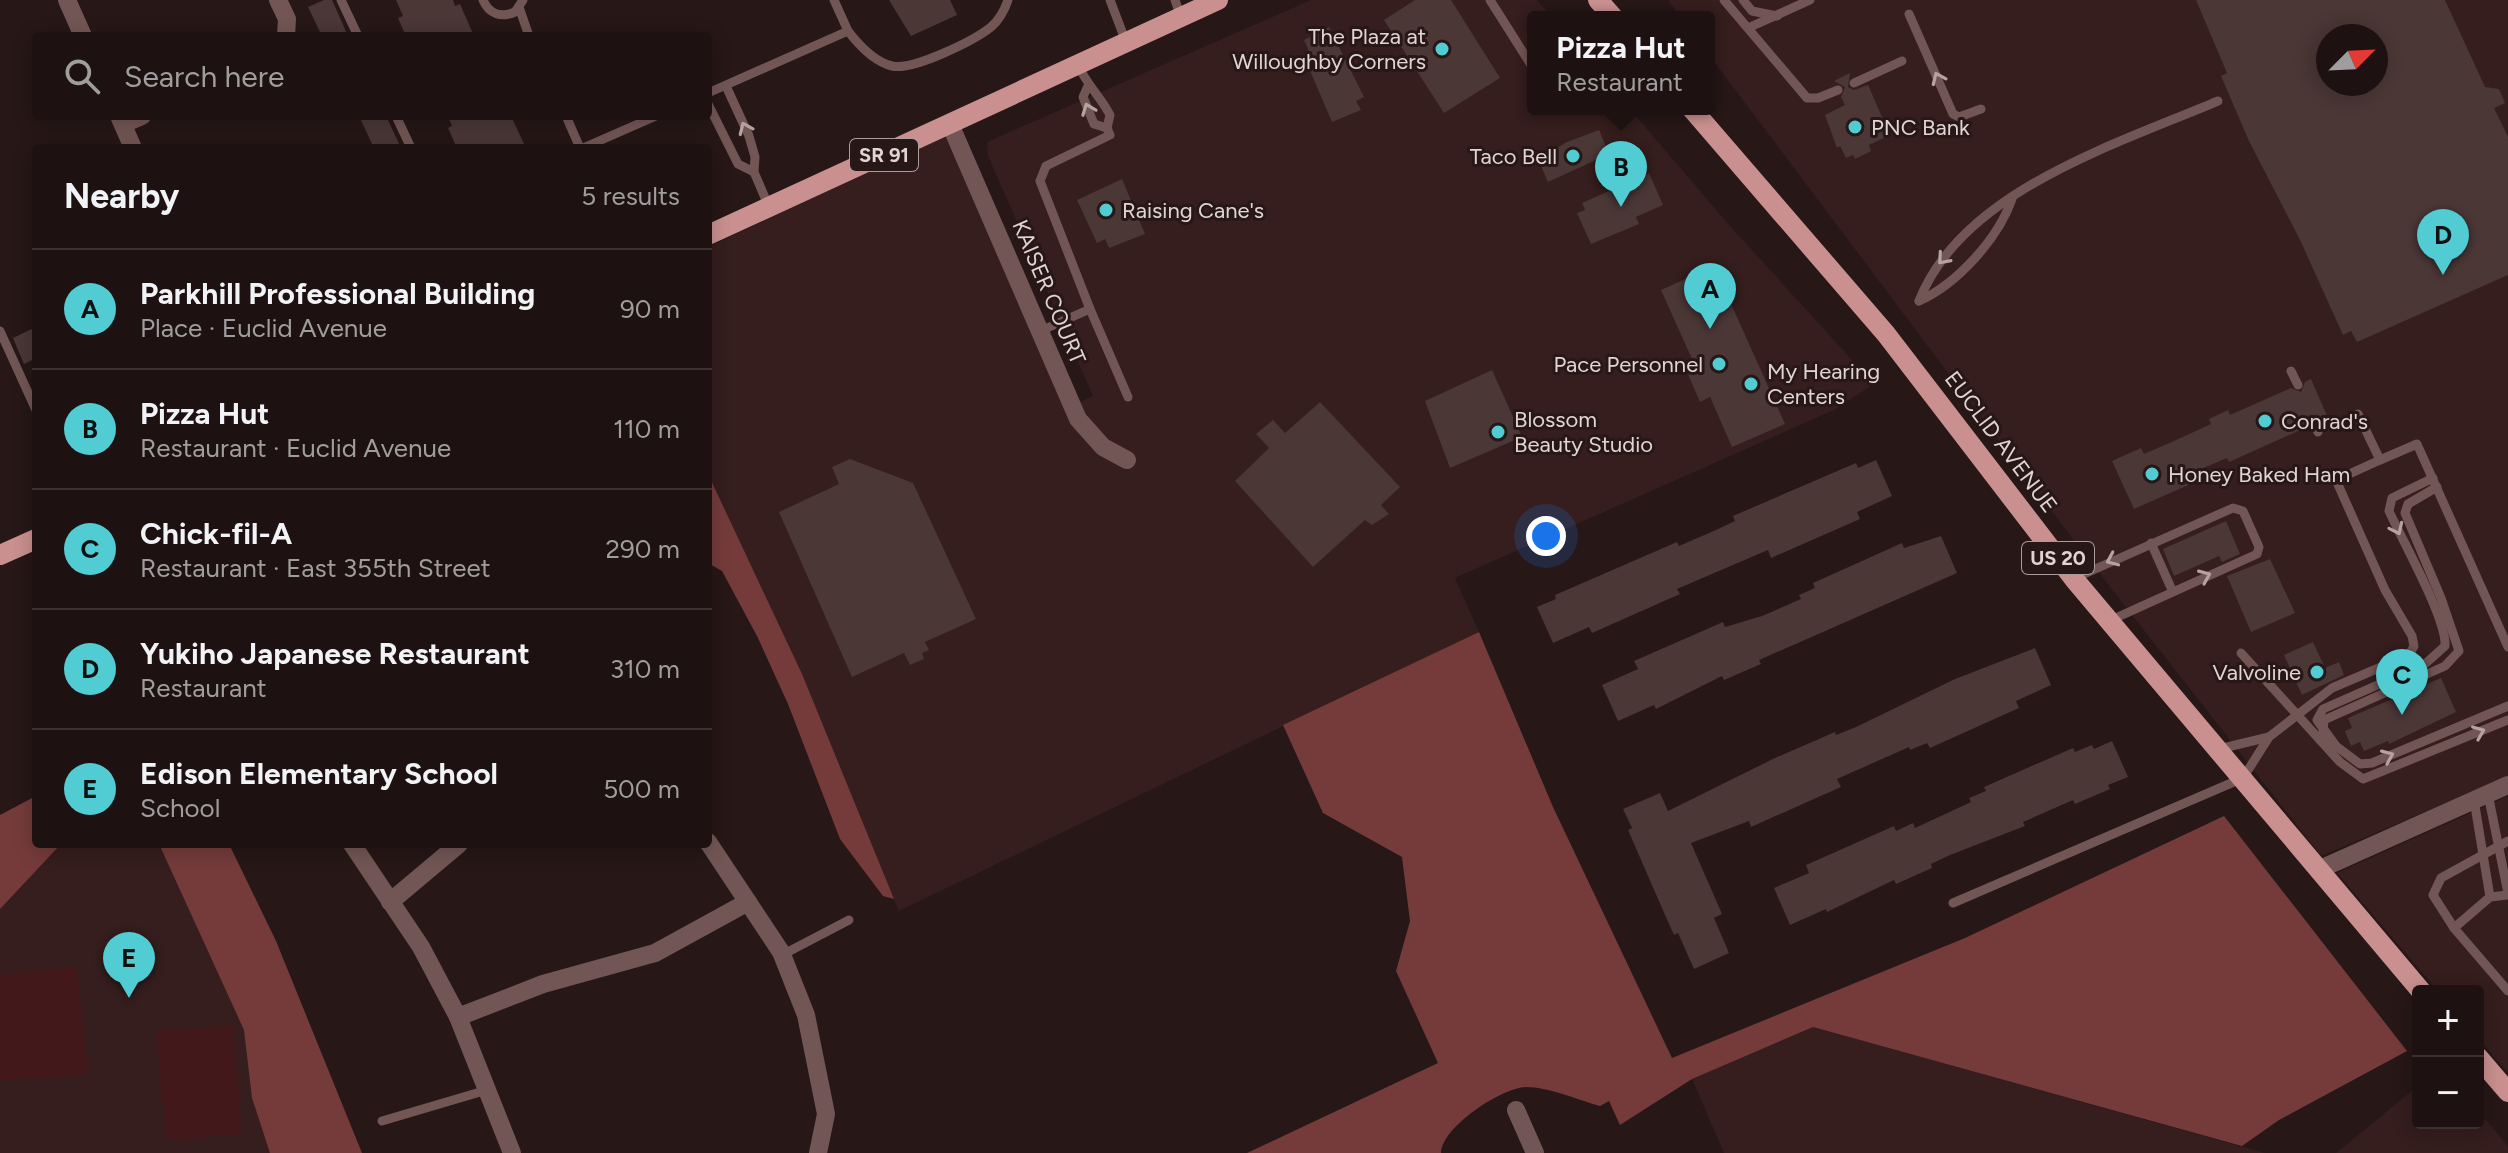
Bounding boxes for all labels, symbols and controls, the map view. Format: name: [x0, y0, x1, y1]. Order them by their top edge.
popup: [1527, 11, 1715, 115]
place label: The Plaza at Willoughby Corners: [1232, 23, 1426, 75]
north arrow: [2316, 24, 2388, 96]
text: Pizza Hut: [1556, 29, 1686, 66]
search box: [32, 32, 712, 120]
marker: The Plaza at Willoughby Corners: [1433, 40, 1451, 58]
icon: search: [60, 54, 104, 98]
text: Search here: [124, 58, 284, 95]
text: Restaurant: [1556, 66, 1683, 98]
one-way arrow: [1931, 72, 1947, 86]
one-way arrow: [1081, 103, 1098, 117]
place label: PNC Bank: [1871, 114, 1970, 141]
marker: PNC Bank: [1846, 118, 1864, 136]
one-way arrow: [739, 122, 755, 136]
road number: SR 91: [850, 139, 918, 171]
pin: B: [1595, 141, 1647, 207]
place label: Taco Bell: [1470, 143, 1557, 170]
marker: Taco Bell: [1564, 147, 1582, 165]
text: Nearby: [64, 176, 179, 217]
text: 5 results: [581, 180, 680, 212]
place label: Raising Cane's: [1122, 197, 1264, 224]
marker: Raising Cane's: [1097, 201, 1115, 219]
pin: D: [2417, 209, 2469, 275]
street label: KAISER COURT: [1006, 216, 1092, 368]
one-way arrow: [1939, 250, 1953, 265]
pin: A: [1684, 263, 1736, 329]
text: Parkhill Professional Building: [140, 275, 535, 312]
text: A: [81, 293, 99, 325]
text: 90 m: [620, 293, 680, 325]
text: Place · Euclid Avenue: [140, 312, 387, 344]
place label: Pace Personnel: [1554, 351, 1703, 378]
marker: Pace Personnel: [1710, 355, 1728, 373]
place label: My Hearing Centers: [1767, 358, 1880, 410]
street label: EUCLID AVENUE: [1939, 366, 2063, 518]
marker: My Hearing Centers: [1742, 375, 1760, 393]
text: Pizza Hut: [140, 395, 269, 432]
place label: Blossom Beauty Studio: [1514, 406, 1653, 458]
place label: Conrad's: [2281, 408, 2368, 435]
marker: Conrad's: [2256, 412, 2274, 430]
text: B: [82, 413, 98, 445]
text: 110 m: [613, 413, 680, 445]
marker: Blossom Beauty Studio: [1489, 423, 1507, 441]
text: Restaurant · Euclid Avenue: [140, 432, 451, 464]
place label: Honey Baked Ham: [2168, 461, 2350, 488]
marker: Honey Baked Ham: [2143, 465, 2161, 483]
text: Chick-fil-A: [140, 515, 292, 552]
your location: [1526, 516, 1566, 556]
one-way arrow: [2387, 520, 2403, 535]
text: C: [81, 533, 99, 565]
text: 290 m: [606, 533, 680, 565]
road number: US 20: [2022, 542, 2094, 574]
one-way arrow: [2106, 551, 2121, 567]
text: Restaurant · East 355th Street: [140, 552, 491, 584]
one-way arrow: [2197, 570, 2211, 586]
text: Yukiho Japanese Restaurant: [140, 635, 530, 672]
pin: C: [2376, 649, 2428, 715]
text: D: [81, 653, 99, 685]
text: 310 m: [610, 653, 680, 685]
place label: Valvoline: [2212, 659, 2301, 686]
marker: Valvoline: [2308, 663, 2326, 681]
text: Restaurant: [140, 672, 267, 704]
one-way arrow: [2471, 725, 2485, 742]
one-way arrow: [2380, 749, 2394, 765]
text: Edison Elementary School: [140, 755, 498, 792]
text: E: [82, 773, 98, 805]
text: 500 m: [603, 773, 680, 805]
text: School: [140, 792, 220, 824]
pin: E: [103, 932, 155, 998]
map controls: [2412, 985, 2484, 1129]
button: +: [2412, 985, 2484, 1057]
button: −: [2412, 1057, 2484, 1129]

